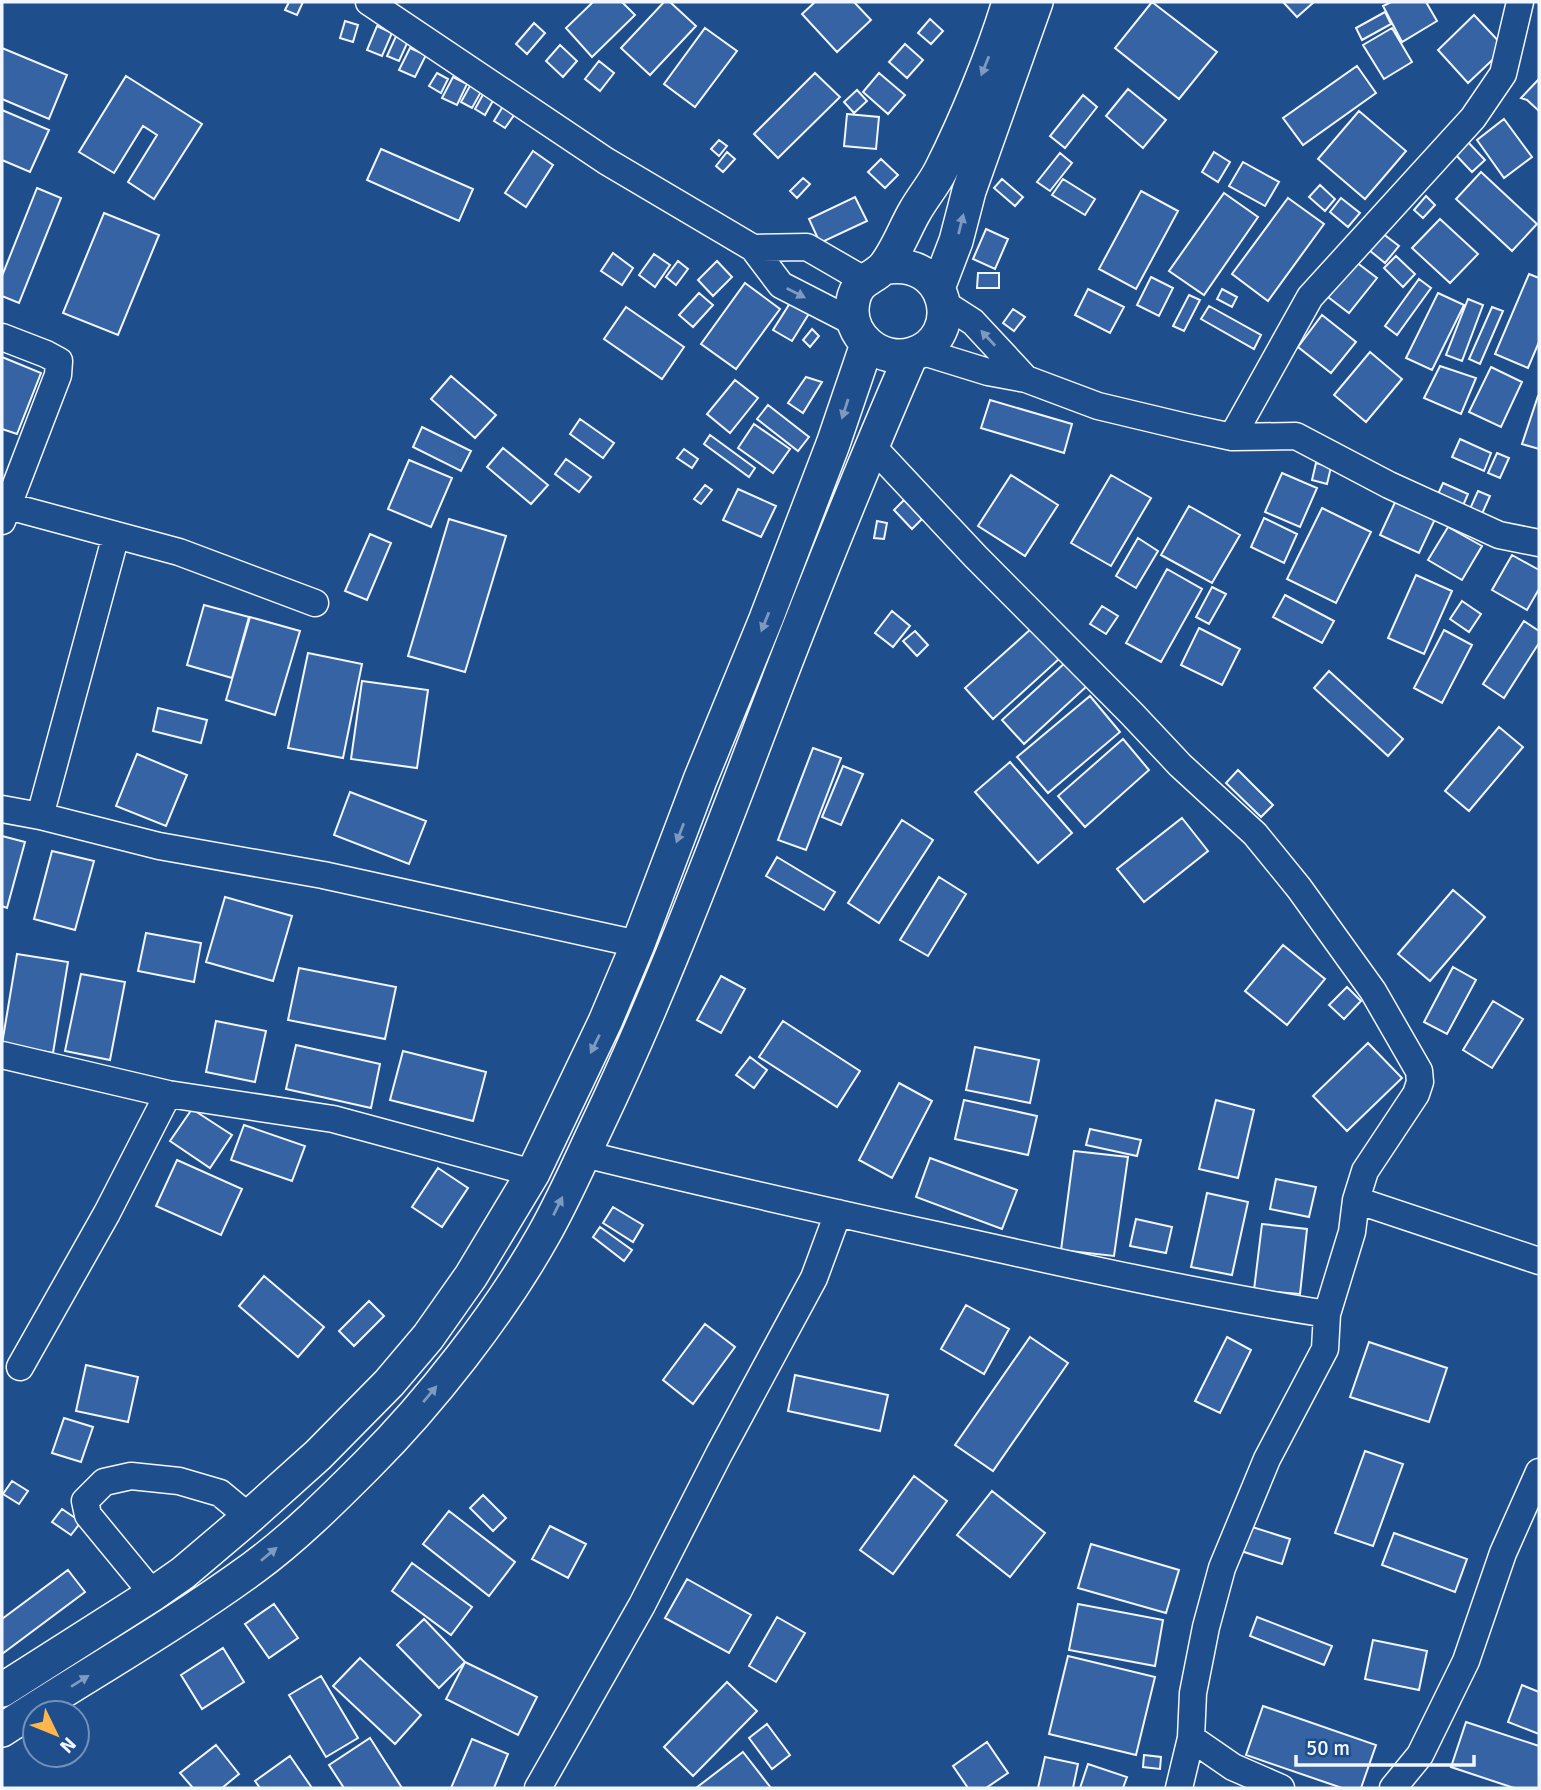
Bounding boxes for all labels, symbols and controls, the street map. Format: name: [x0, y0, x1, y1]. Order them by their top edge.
one-way arrow: [980, 56, 991, 77]
one-way arrow: [956, 213, 967, 235]
one-way arrow: [787, 286, 807, 298]
one-way arrow: [981, 330, 997, 347]
one-way arrow: [839, 399, 850, 420]
one-way arrow: [759, 612, 771, 632]
one-way arrow: [674, 822, 685, 843]
one-way arrow: [589, 1034, 601, 1054]
one-way arrow: [552, 1196, 563, 1216]
one-way arrow: [423, 1385, 438, 1403]
one-way arrow: [261, 1547, 278, 1562]
one-way arrow: [71, 1674, 90, 1687]
north arrow: [21, 1699, 91, 1769]
scale bar: [1296, 1724, 1474, 1768]
text: N: [54, 1732, 81, 1758]
text: 50 m: [1306, 1735, 1350, 1761]

